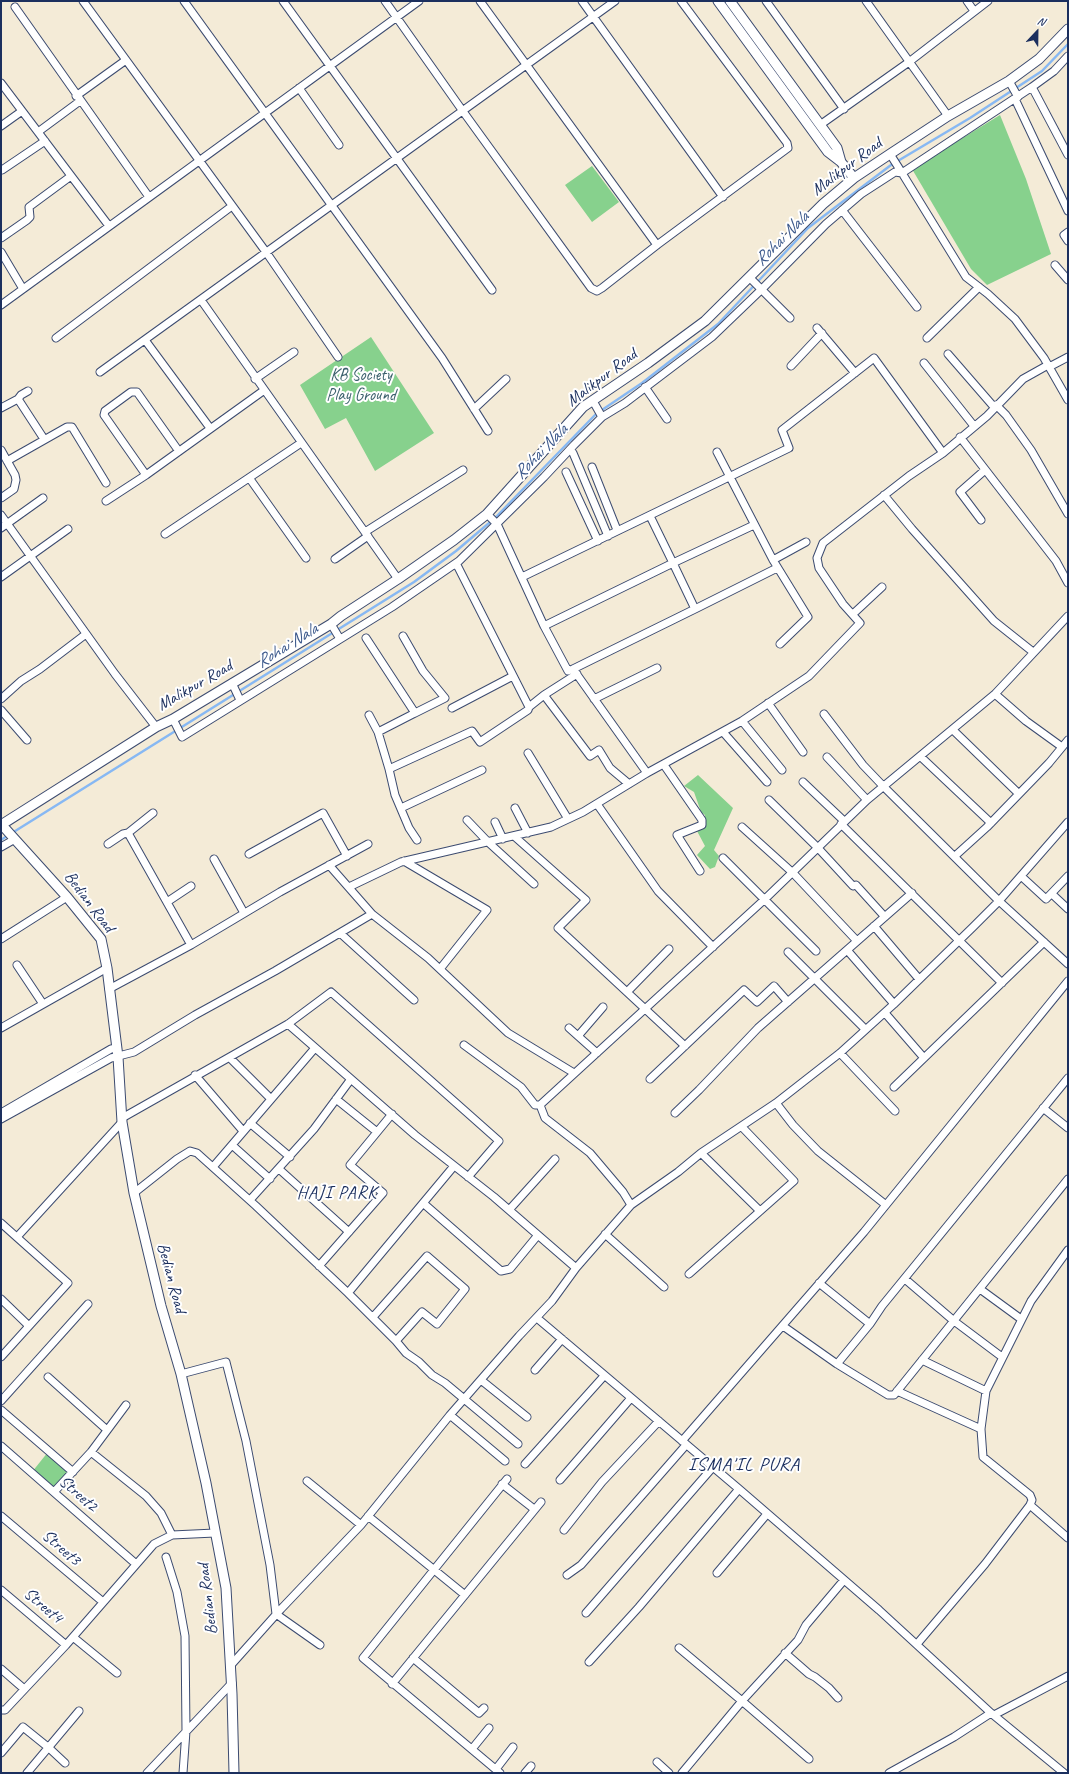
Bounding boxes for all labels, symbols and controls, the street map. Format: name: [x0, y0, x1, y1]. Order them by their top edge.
north arrow: [1017, 12, 1057, 52]
text: N: [1036, 13, 1047, 29]
street label: Malikpur Road: [808, 134, 886, 200]
water label: Rohai Nala: [750, 207, 814, 271]
street label: Malikpur Road: [563, 345, 641, 411]
park label: KB Society Play Ground: [326, 366, 396, 406]
water label: Rohai Nala: [510, 420, 572, 484]
water label: Rohai Nala: [252, 619, 322, 673]
street label: Malikpur Road: [154, 656, 236, 716]
street label: Bedian Road: [59, 867, 119, 937]
district label: HAJI PARK: [297, 1182, 377, 1204]
street label: Bedian Road: [152, 1241, 190, 1315]
district label: ISMA'IL PURA: [688, 1454, 800, 1476]
street label: Street2: [54, 1472, 102, 1516]
street label: Street3: [37, 1526, 85, 1570]
street label: Bedian Road: [194, 1562, 222, 1636]
street label: Street4: [19, 1584, 67, 1628]

